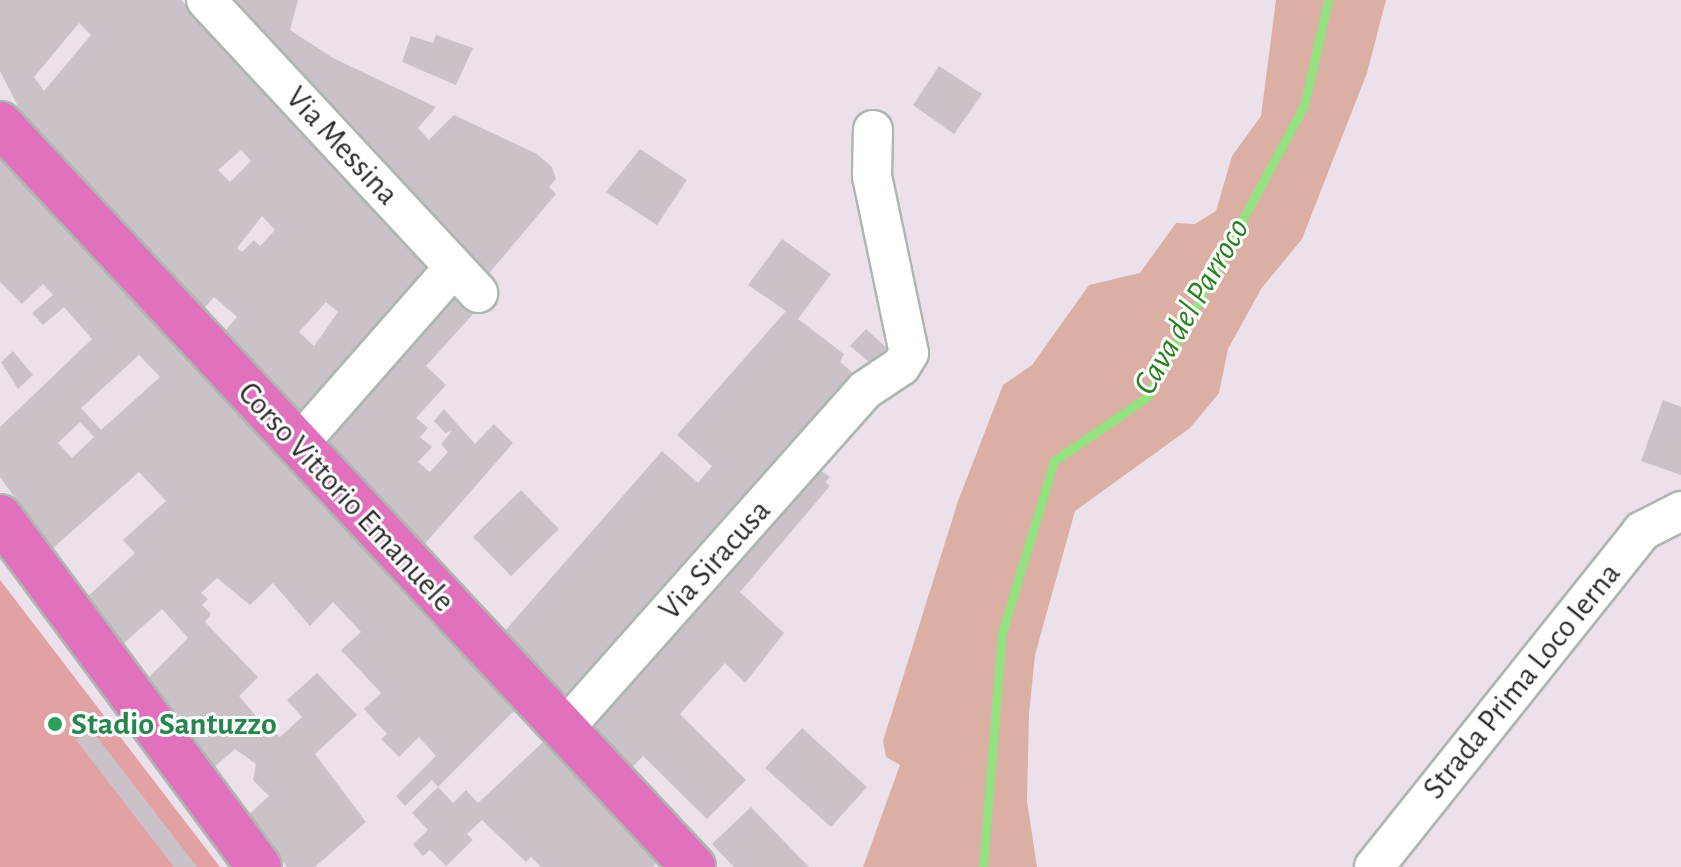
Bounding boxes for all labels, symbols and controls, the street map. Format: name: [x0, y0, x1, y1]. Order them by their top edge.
street label: Via Messina: [278, 79, 406, 213]
water label: Cava del Parroco: [1125, 211, 1259, 403]
street label: Corso Vittorio Emanuele: [230, 374, 462, 620]
street label: Via Siracusa: [651, 492, 779, 628]
street label: Strada Prima Loco Ierna: [1415, 555, 1629, 807]
place label: Stadio Santuzzo: [71, 705, 277, 743]
marker: Stadio Santuzzo: [46, 715, 64, 733]

